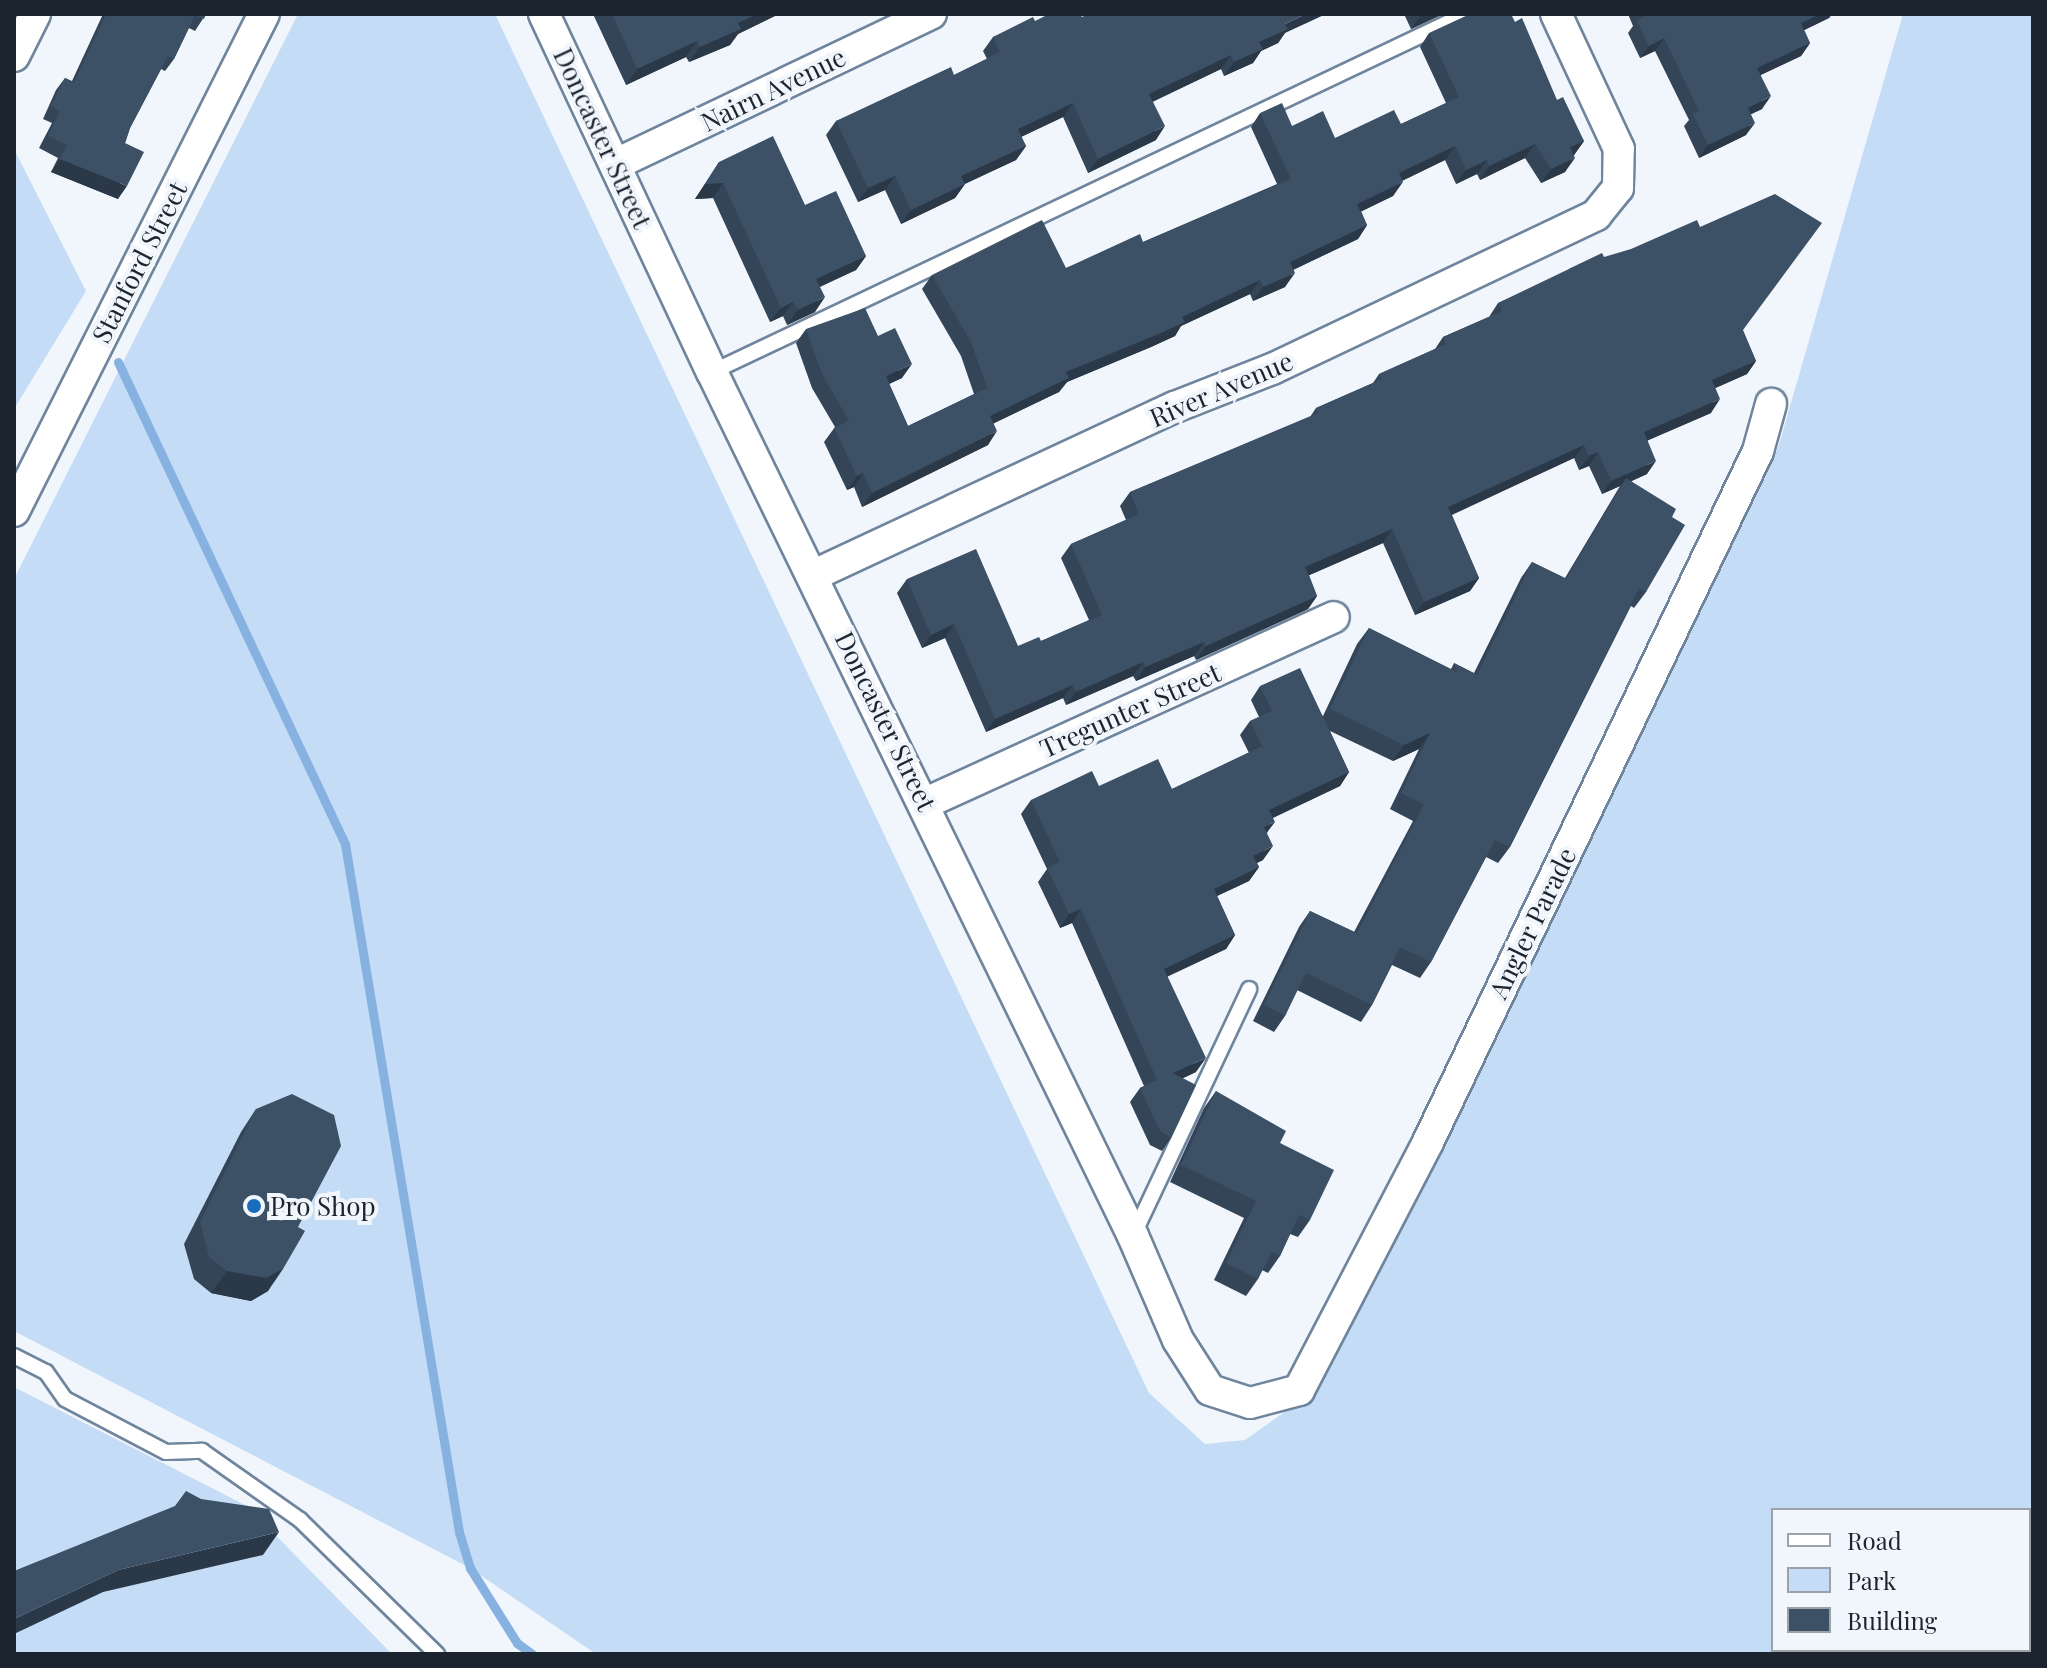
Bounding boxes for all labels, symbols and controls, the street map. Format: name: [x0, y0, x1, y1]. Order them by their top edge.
street label: Nairn Avenue: [695, 40, 851, 138]
street label: Doncaster Street: [547, 43, 659, 233]
street label: Stanford Street: [85, 176, 193, 348]
street label: River Avenue: [1144, 345, 1298, 433]
street label: Doncaster Street: [829, 626, 943, 816]
street label: Tregunter Street: [1035, 656, 1225, 764]
street label: Angler Parade: [1482, 842, 1582, 1004]
place label: Pro Shop: [270, 1190, 376, 1222]
marker: Pro Shop: [245, 1197, 263, 1215]
legend: [1771, 1508, 2031, 1652]
text: Road: [1847, 1524, 1902, 1556]
text: Park: [1847, 1564, 1896, 1596]
text: Building: [1847, 1604, 1937, 1636]

